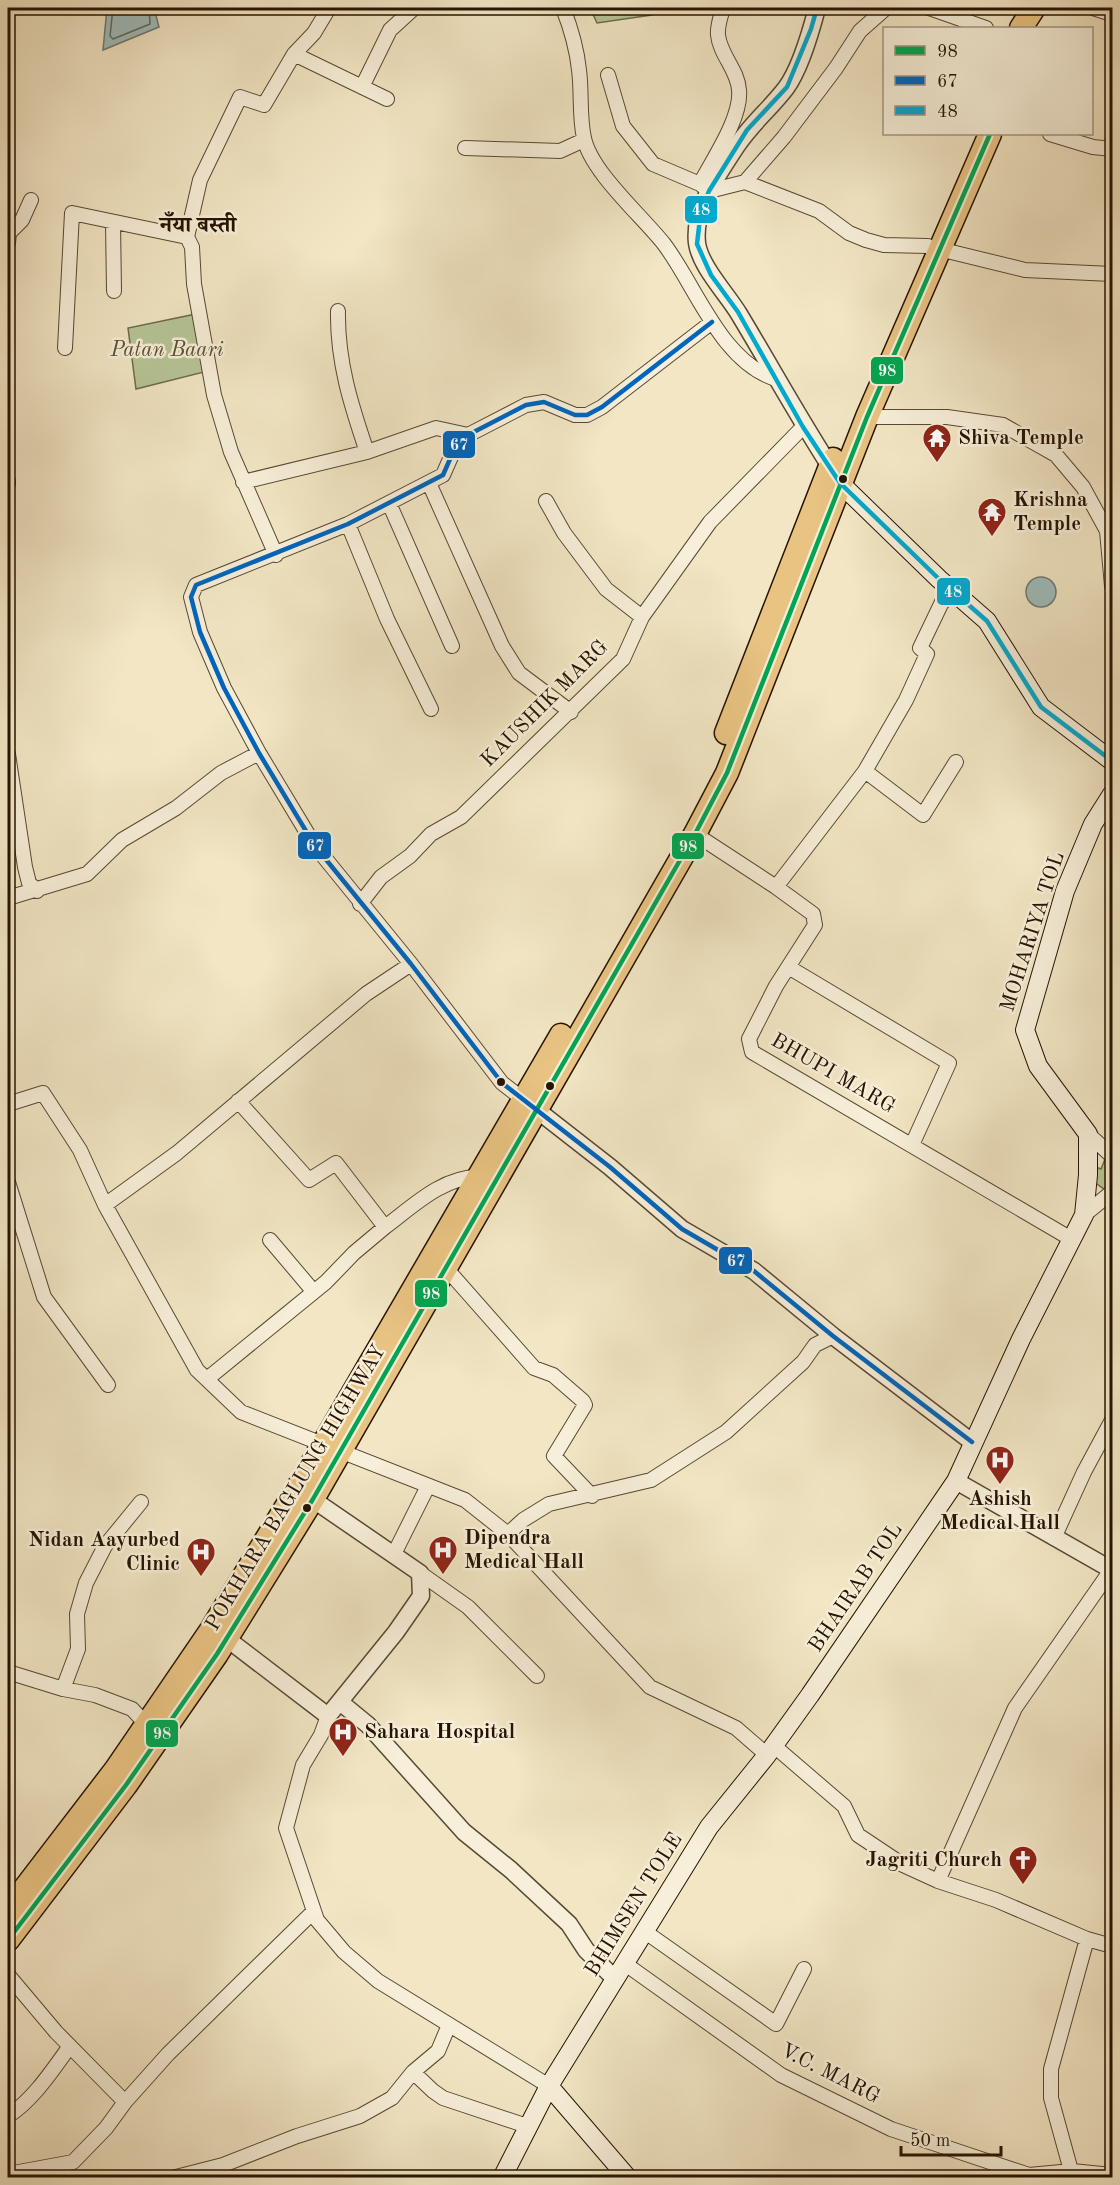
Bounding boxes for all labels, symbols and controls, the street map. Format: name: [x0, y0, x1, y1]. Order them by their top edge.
legend: [883, 27, 1093, 135]
text: 98: [937, 43, 958, 61]
text: 67: [937, 73, 958, 91]
text: 48: [937, 103, 958, 121]
line badge: 48: [684, 195, 718, 224]
text: 48: [692, 203, 710, 219]
district label: नँया बस्ती: [158, 211, 238, 237]
park label: Patan Baari: [110, 340, 223, 361]
line badge: 98: [870, 356, 904, 385]
text: 98: [878, 364, 896, 380]
temple icon: Shiva Temple: [921, 422, 953, 464]
place label: Shiva Temple: [958, 428, 1084, 449]
line badge: 67: [442, 430, 476, 459]
text: 67: [450, 438, 468, 454]
unlabelled marker: [837, 473, 849, 485]
place label: Krishna Temple: [1013, 490, 1088, 535]
temple icon: Krishna Temple: [976, 496, 1008, 538]
line badge: 48: [936, 577, 971, 606]
text: 48: [944, 585, 962, 601]
street label: KAUSHIK MARG: [477, 636, 613, 772]
line badge: 67: [297, 831, 332, 860]
line badge: 98: [671, 832, 705, 860]
text: 67: [306, 839, 324, 855]
text: 98: [679, 840, 697, 856]
street label: MOHARIYA TOL: [997, 849, 1069, 1015]
street label: BHUPI MARG: [767, 1030, 899, 1118]
unlabelled marker: [495, 1076, 507, 1088]
unlabelled marker: [544, 1080, 556, 1092]
line badge: 67: [718, 1246, 753, 1275]
text: 67: [727, 1254, 745, 1270]
line badge: 98: [414, 1279, 448, 1308]
text: 98: [422, 1287, 440, 1303]
street label: POKHARA BAGLUNG HIGHWAY: [202, 1341, 390, 1635]
hospital icon: Ashish Medical Hall: [984, 1444, 1016, 1486]
place label: Ashish Medical Hall: [940, 1489, 1060, 1534]
unlabelled marker: [301, 1502, 313, 1514]
street label: BHAIRAB TOL: [805, 1520, 907, 1656]
place label: Dipendra Medical Hall: [464, 1528, 584, 1573]
place label: Nidan Aayurbed Clinic: [28, 1530, 180, 1575]
hospital icon: Dipendra Medical Hall: [427, 1534, 459, 1576]
hospital icon: Nidan Aayurbed Clinic: [185, 1536, 217, 1578]
hospital icon: Sahara Hospital: [327, 1716, 359, 1758]
line badge: 98: [145, 1719, 179, 1748]
place label: Sahara Hospital: [364, 1722, 515, 1743]
text: 98: [153, 1727, 171, 1743]
street label: BHIMSEN TOLE: [581, 1830, 687, 1980]
church icon: Jagriti Church: [1007, 1844, 1039, 1886]
place label: Jagriti Church: [865, 1850, 1002, 1871]
street label: V.C. MARG: [777, 2040, 883, 2108]
scale bar: [901, 2119, 1002, 2157]
text: 50 m: [910, 2132, 950, 2150]

